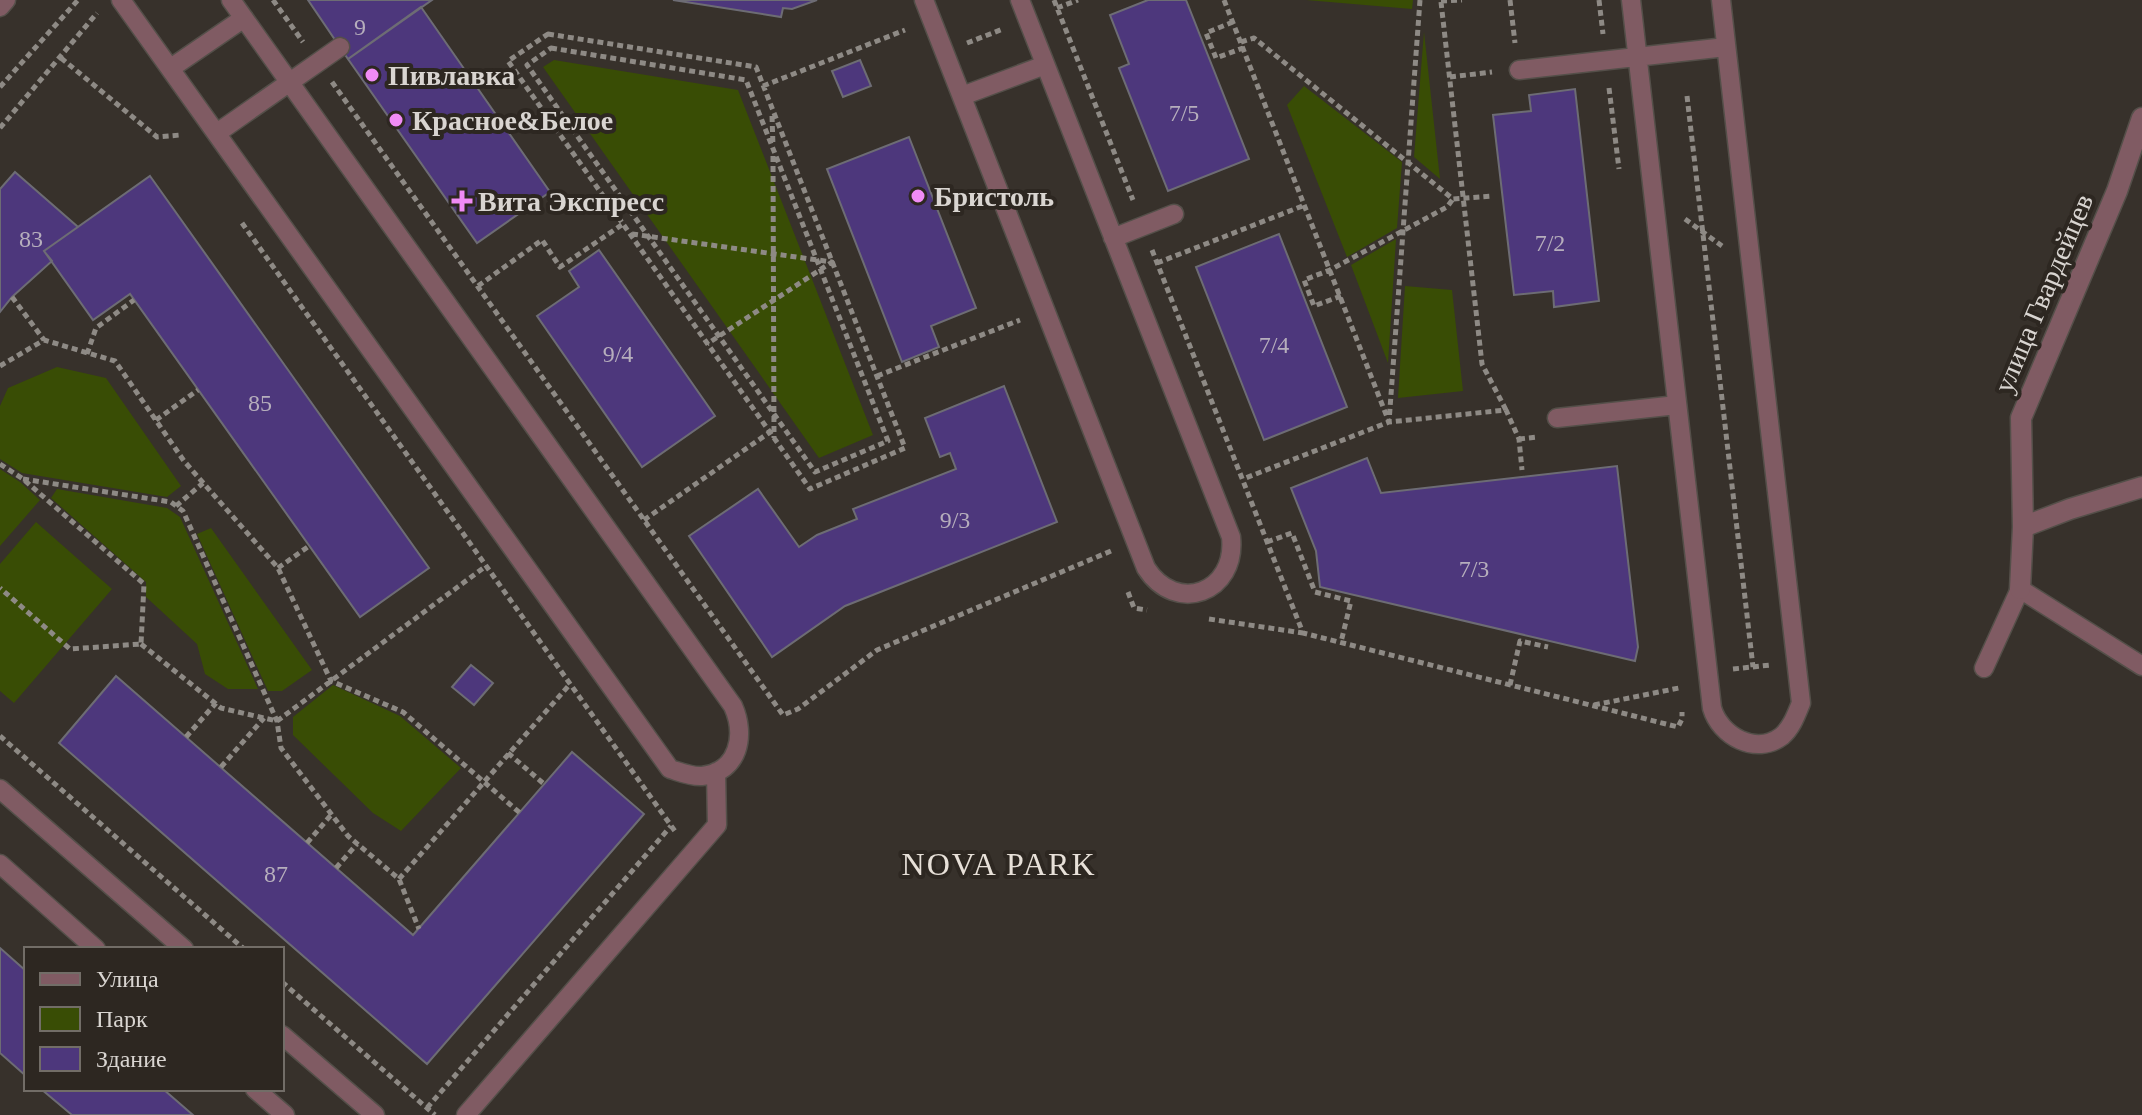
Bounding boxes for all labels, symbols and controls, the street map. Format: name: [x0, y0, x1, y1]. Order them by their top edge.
house number: 9: [354, 14, 366, 40]
place label: Пивлавка: [388, 60, 515, 91]
marker: Пивлавка: [363, 66, 381, 84]
house number: 7/5: [1169, 100, 1199, 126]
place label: Красное&Белое: [412, 105, 613, 136]
marker: Красное&Белое: [387, 111, 405, 129]
place label: Бристоль: [934, 181, 1054, 212]
place label: Вита Экспресс: [478, 186, 664, 217]
marker: Бристоль: [909, 187, 927, 205]
street label: улица Гвардейцев: [1988, 189, 2099, 397]
marker: Вита Экспресс: [453, 192, 471, 210]
house number: 83: [19, 226, 43, 252]
house number: 7/2: [1535, 230, 1565, 256]
house number: 7/4: [1259, 332, 1289, 358]
house number: 9/4: [603, 341, 633, 367]
house number: 85: [248, 390, 272, 416]
house number: 9/3: [940, 507, 970, 533]
house number: 7/3: [1459, 556, 1489, 582]
district label: NOVA PARK: [902, 846, 1096, 882]
house number: 87: [264, 861, 288, 887]
legend: [24, 947, 284, 1091]
text: Улица: [96, 966, 159, 992]
text: Парк: [96, 1006, 148, 1032]
text: Здание: [96, 1046, 167, 1072]

